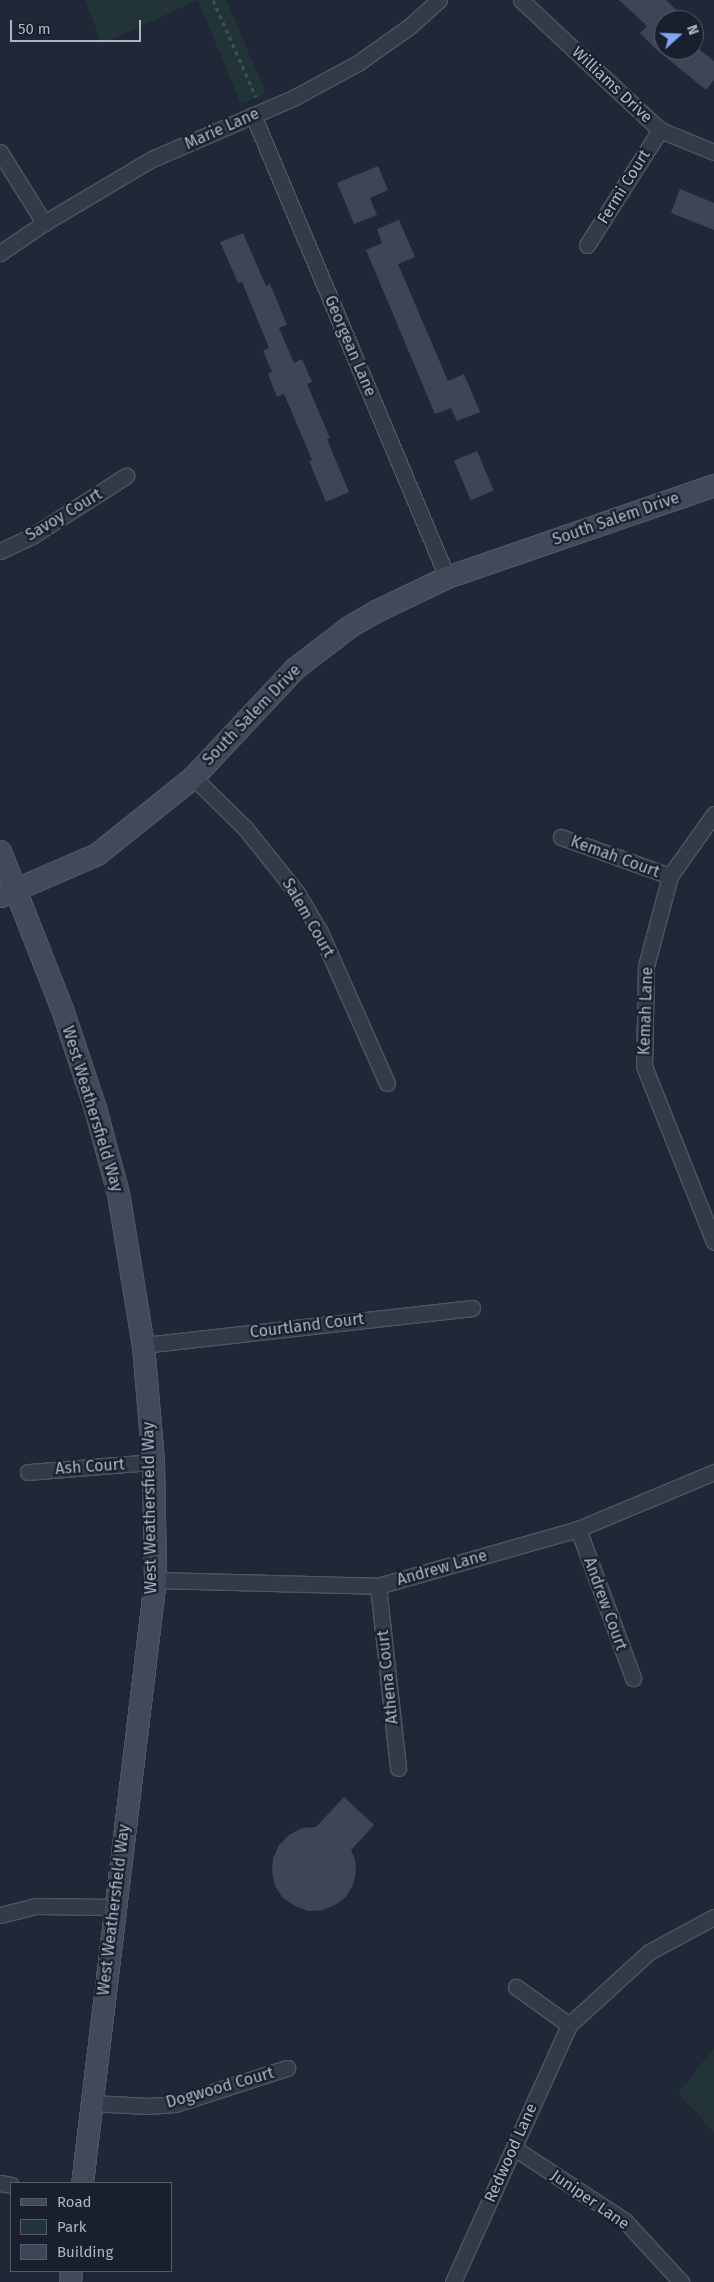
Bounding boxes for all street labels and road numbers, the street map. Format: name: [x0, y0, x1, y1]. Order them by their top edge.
street label: Williams Drive: [568, 43, 656, 127]
street label: Marie Lane: [182, 104, 262, 154]
street label: Fermi Court: [594, 146, 654, 228]
street label: Georgean Lane: [320, 293, 380, 399]
street label: Savoy Court: [22, 485, 106, 545]
street label: South Salem Drive: [550, 488, 682, 550]
street label: South Salem Drive: [199, 661, 305, 769]
street label: Kemah Court: [568, 832, 662, 882]
street label: Salem Court: [278, 875, 338, 961]
street label: Kemah Lane: [635, 966, 657, 1056]
street label: West Weathersfield Way: [58, 1024, 126, 1194]
street label: Courtland Court: [249, 1309, 365, 1343]
street label: West Weathersfield Way: [139, 1422, 161, 1594]
street label: Ash Court: [55, 1455, 125, 1479]
street label: Andrew Lane: [395, 1546, 489, 1590]
street label: Andrew Court: [579, 1555, 631, 1653]
street label: Athena Court: [374, 1629, 402, 1725]
street label: West Weathersfield Way: [94, 1823, 134, 1997]
street label: Dogwood Court: [164, 2063, 276, 2113]
street label: Redwood Lane: [481, 2101, 541, 2205]
street label: Juniper Lane: [547, 2166, 633, 2234]

